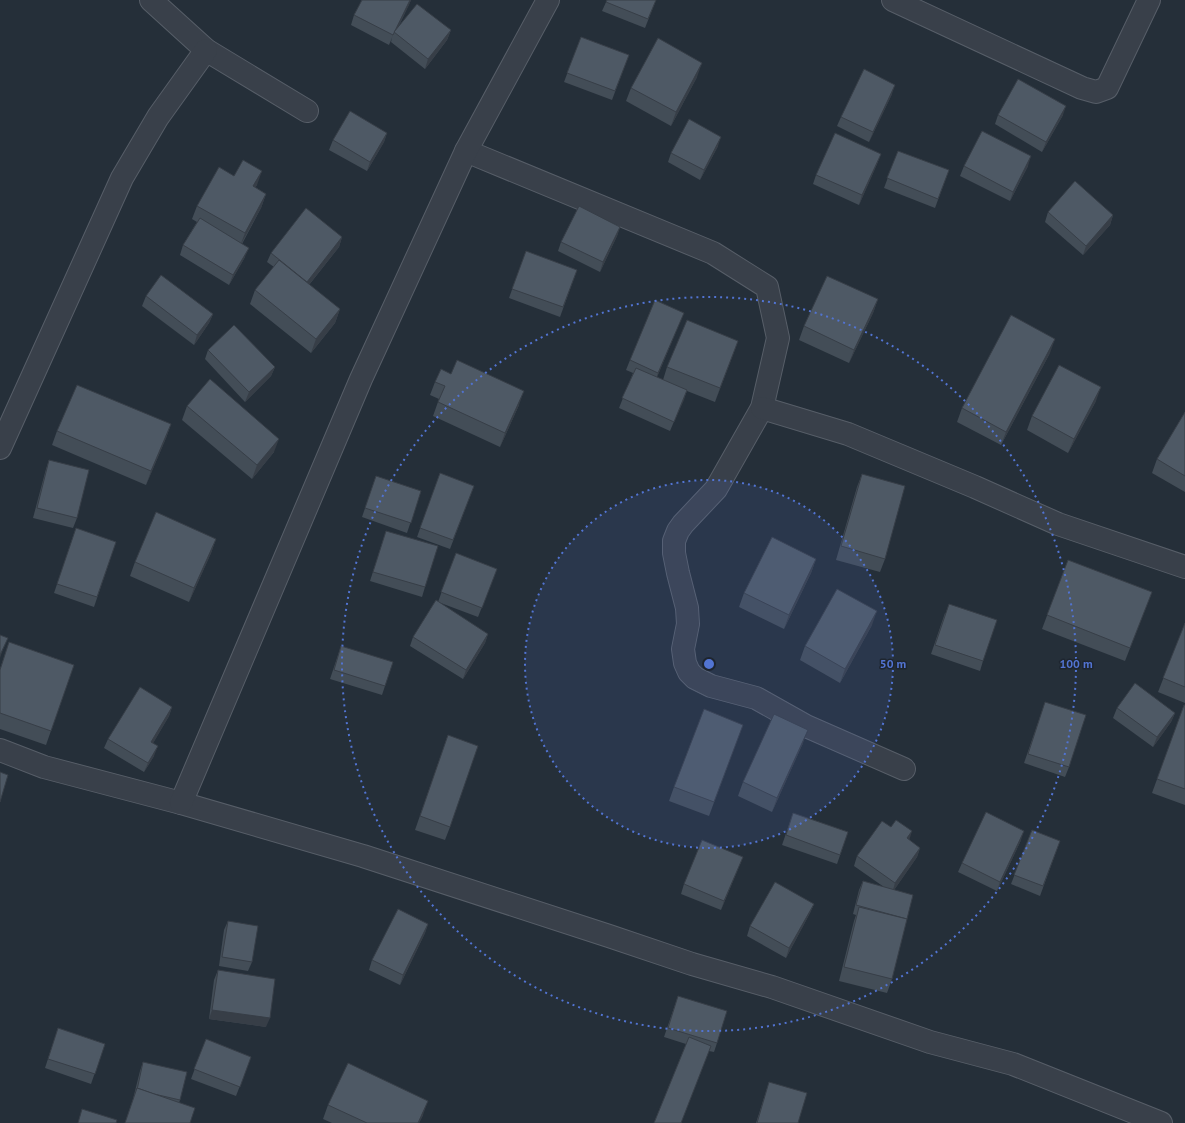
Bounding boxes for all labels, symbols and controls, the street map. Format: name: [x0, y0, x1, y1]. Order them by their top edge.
text: 50 m: [880, 656, 906, 671]
text: 100 m: [1059, 656, 1093, 671]
centre of rings: [702, 657, 716, 671]

